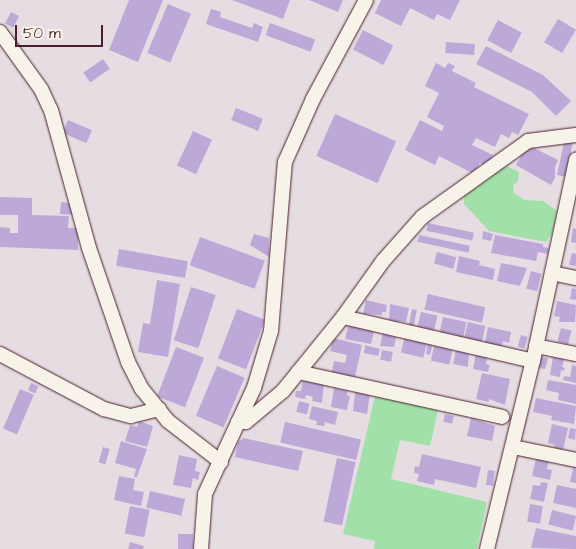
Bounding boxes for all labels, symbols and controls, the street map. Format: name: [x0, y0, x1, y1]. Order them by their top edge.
scale bar: [18, 15, 105, 47]
text: 50 m: [23, 23, 61, 44]

